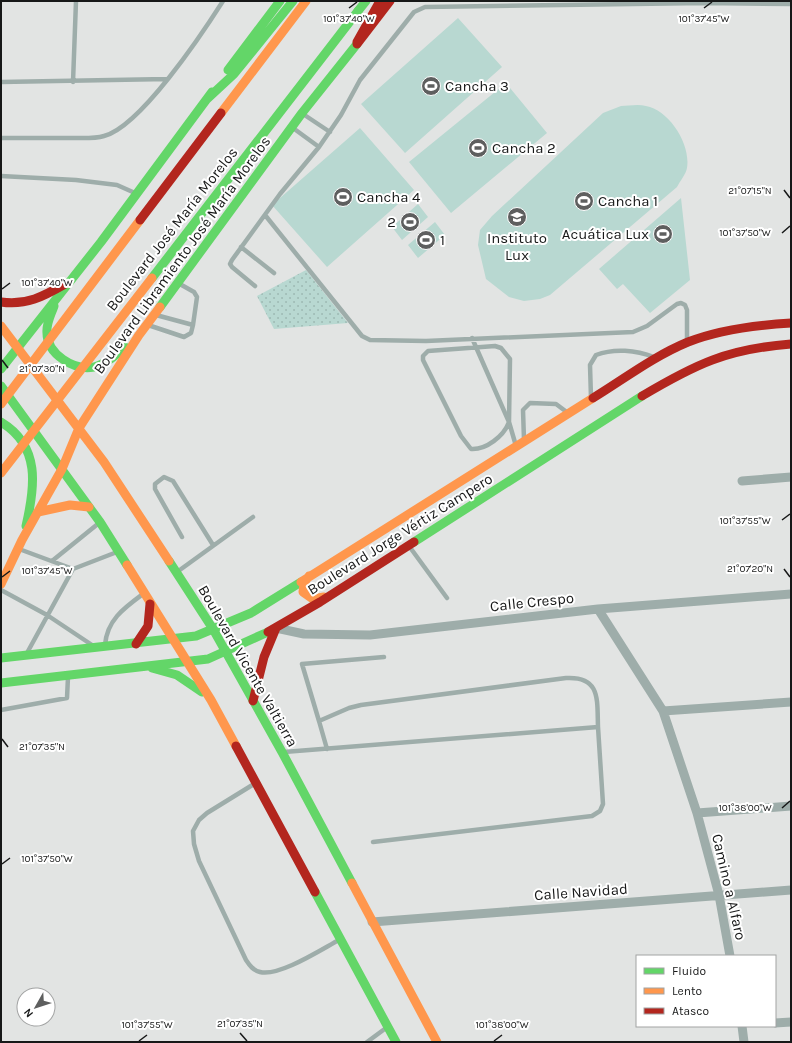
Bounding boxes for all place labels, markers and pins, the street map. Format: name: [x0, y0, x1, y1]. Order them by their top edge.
sports icon: Cancha 3: [420, 75, 442, 97]
place label: Cancha 3: [445, 77, 509, 95]
sports icon: Cancha 2: [467, 137, 489, 159]
place label: Cancha 2: [492, 139, 556, 157]
sports icon: Cancha 4: [332, 186, 354, 208]
place label: Cancha 4: [357, 188, 421, 206]
sports icon: Cancha 1: [573, 190, 595, 212]
place label: Cancha 1: [598, 192, 658, 210]
school or university icon: Instituto Lux: [506, 206, 528, 228]
sports icon: 2: [399, 211, 421, 233]
place label: 2: [387, 213, 396, 231]
sports icon: Acuática Lux: [652, 223, 674, 245]
place label: Acuática Lux: [562, 225, 649, 243]
sports icon: 1: [415, 229, 437, 251]
place label: Instituto Lux: [487, 229, 547, 264]
place label: 1: [440, 231, 445, 249]

